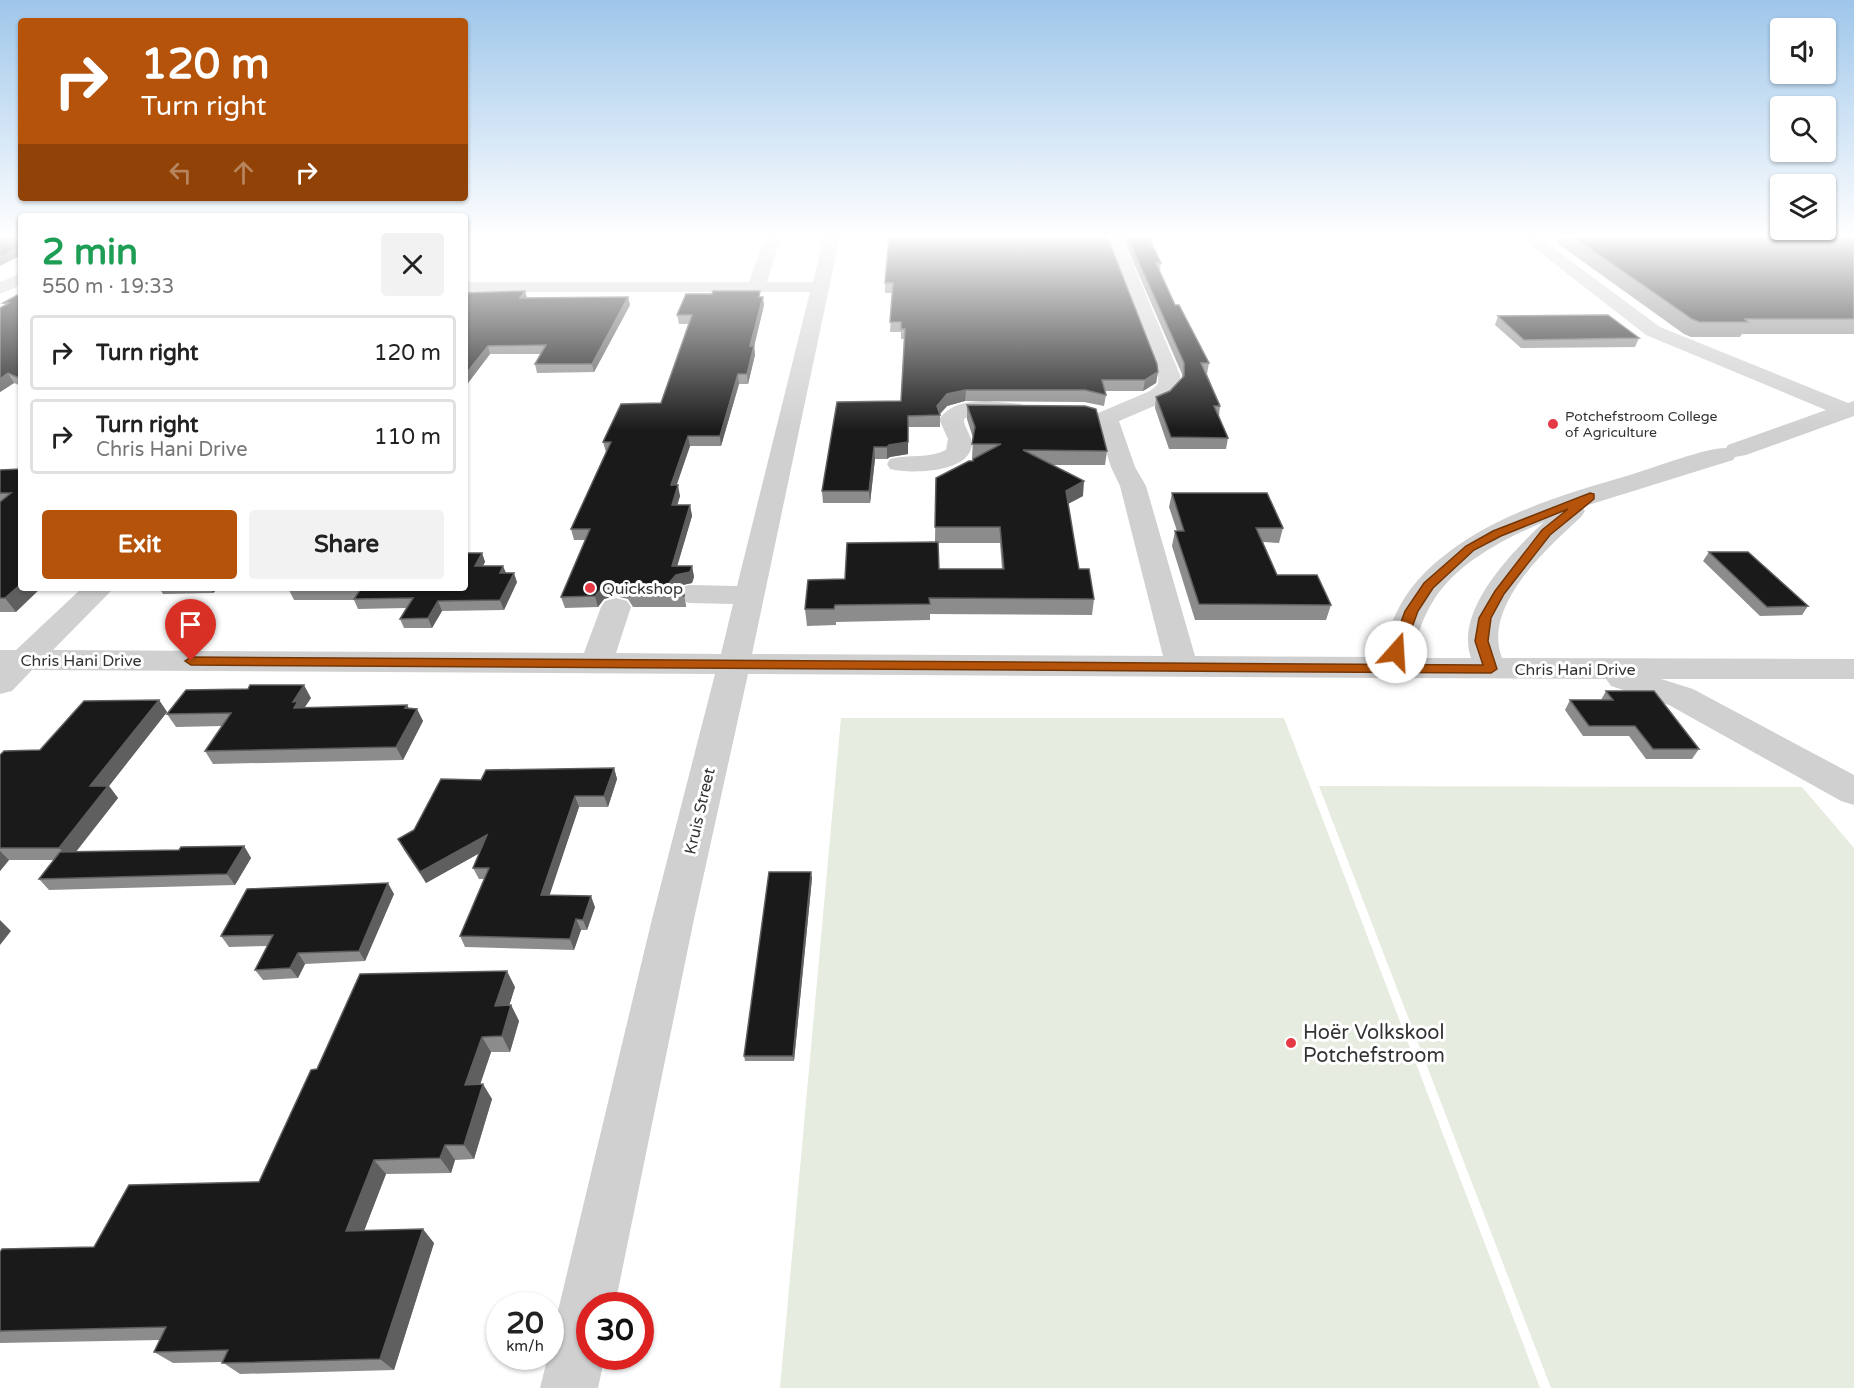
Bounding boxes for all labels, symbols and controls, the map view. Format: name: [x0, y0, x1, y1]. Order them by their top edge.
map controls: [1770, 18, 1836, 240]
button: sound: [1770, 18, 1836, 84]
text: 120 m: [141, 39, 270, 90]
icon: right: [42, 42, 120, 120]
text: Turn right: [141, 90, 267, 123]
button: search: [1770, 96, 1836, 162]
icon: left: [164, 156, 197, 189]
icon: ahead: [227, 156, 260, 189]
icon: right: [290, 156, 323, 189]
button: layers: [1770, 174, 1836, 240]
text: 2 min: [42, 231, 138, 274]
button: close: [381, 233, 444, 296]
text: 550 m · 19:33: [42, 275, 174, 299]
icon: right: [45, 336, 78, 369]
text: Turn right: [96, 340, 198, 366]
text: 120 m: [374, 340, 441, 366]
place label: Potchefstroom College of Agriculture: [1565, 408, 1718, 441]
text: Turn right: [96, 412, 198, 438]
marker: Potchefstroom College of Agriculture: [1546, 417, 1560, 431]
icon: right: [45, 420, 78, 453]
text: 110 m: [374, 424, 441, 450]
text: Chris Hani Drive: [96, 438, 247, 462]
button: Exit: [42, 510, 237, 579]
button: Share: [249, 510, 444, 579]
place label: Quickshop: [602, 579, 683, 599]
marker: Quickshop: [583, 581, 597, 595]
pin: [165, 599, 216, 661]
icon: arrive: [174, 608, 207, 641]
position arrow: [1364, 620, 1428, 684]
street label: Chris Hani Drive: [20, 651, 142, 671]
street label: Chris Hani Drive: [1514, 660, 1636, 680]
street label: Kruis Street: [680, 766, 720, 856]
place label: Hoër Volkskool Potchefstroom: [1303, 1021, 1445, 1068]
marker: Hoër Volkskool Potchefstroom: [1284, 1036, 1298, 1050]
speed limit sign: 30: [576, 1292, 654, 1370]
text: 20: [506, 1305, 544, 1342]
text: km/h: [506, 1337, 544, 1355]

